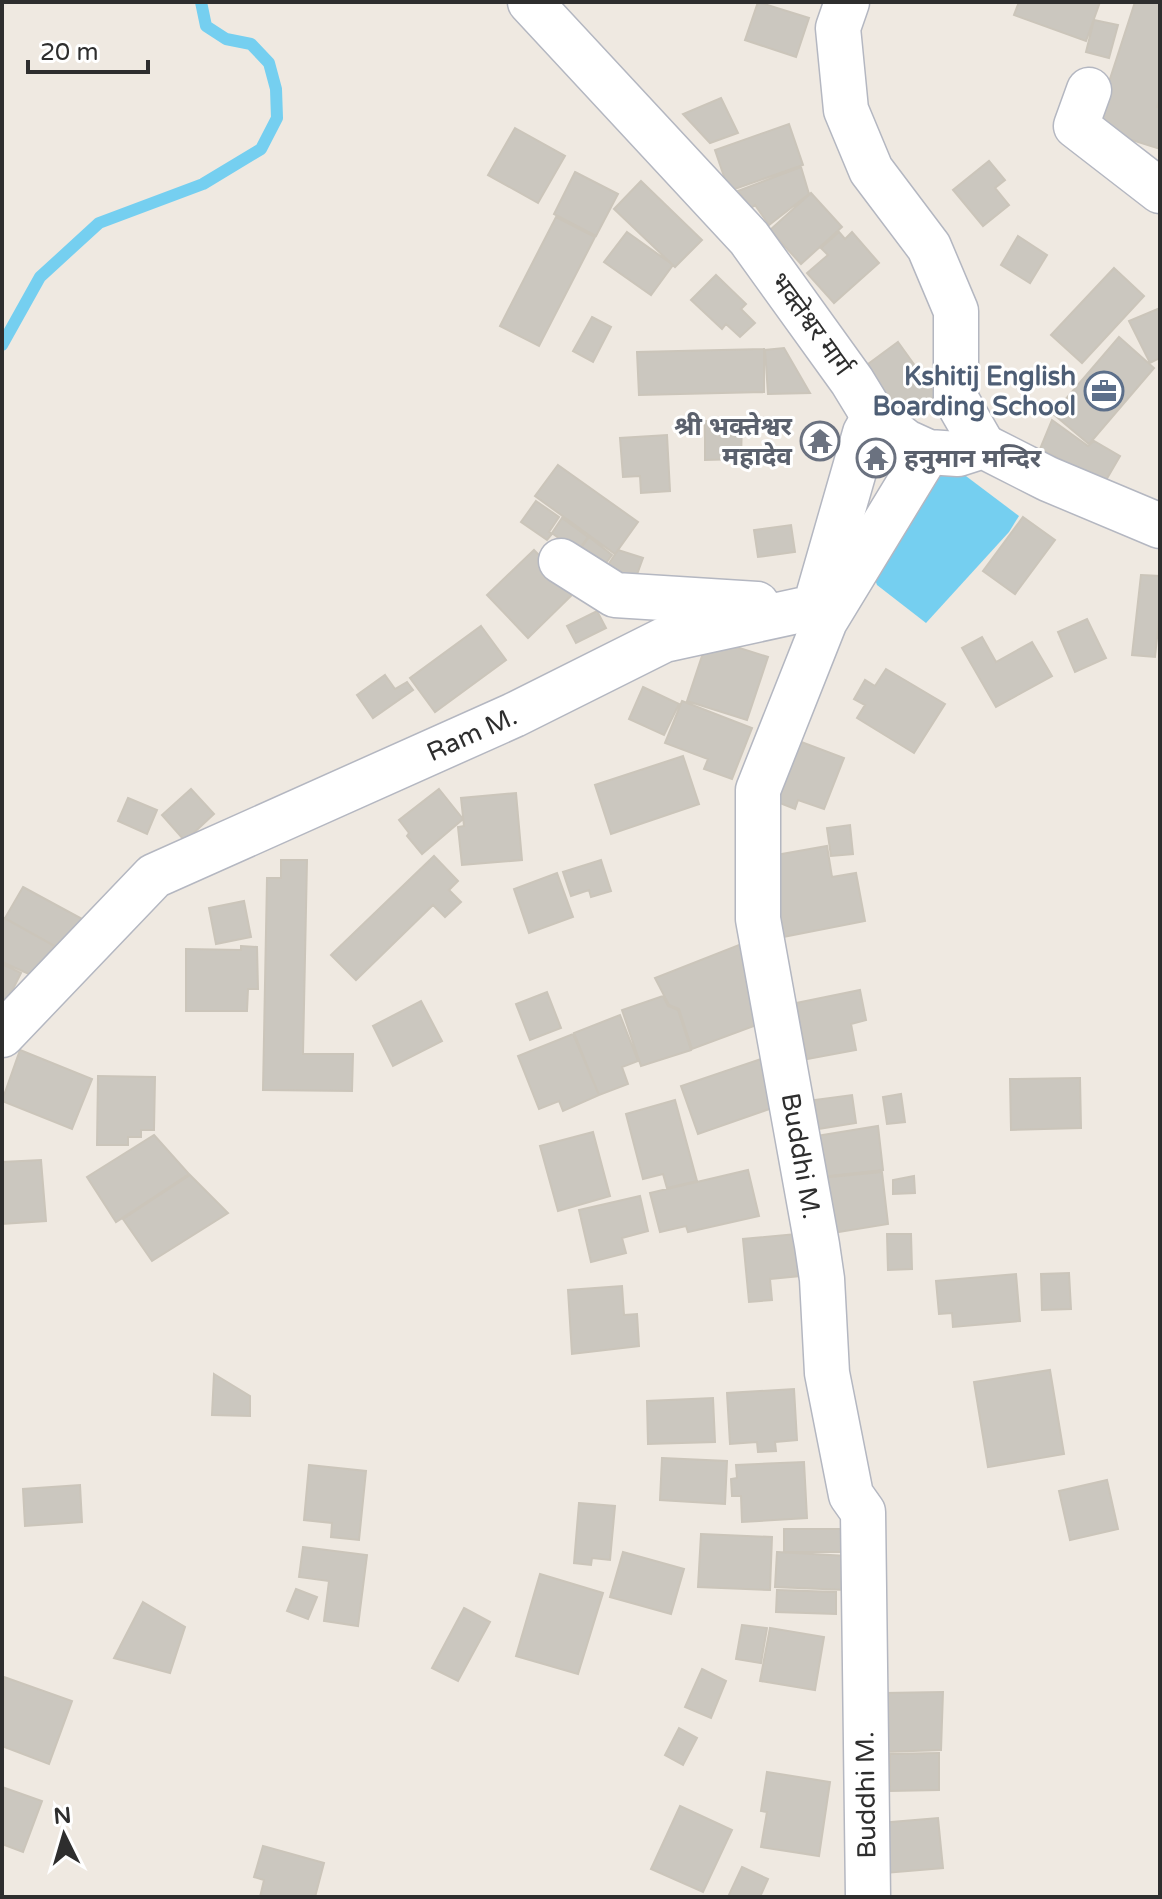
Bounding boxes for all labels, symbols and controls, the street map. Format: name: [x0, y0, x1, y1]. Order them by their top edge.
scale bar: [28, 24, 148, 74]
text: 20 m: [40, 38, 98, 67]
street label: भक्तेश्वर मार्ग: [763, 267, 859, 382]
place label: Kshitij English Boarding School: [872, 361, 1076, 422]
office icon: Kshitij English Boarding School: [1083, 370, 1125, 412]
place label: श्री भक्तेश्वर महादेव: [674, 411, 793, 472]
temple icon: श्री भक्तेश्वर महादेव: [799, 420, 841, 462]
temple icon: हनुमान मन्दिर: [855, 437, 897, 479]
place label: हनुमान मन्दिर: [904, 443, 1042, 474]
street label: Ram M.: [422, 700, 522, 768]
street label: Buddhi M.: [775, 1091, 827, 1221]
street label: Buddhi M.: [849, 1731, 883, 1859]
north arrow: [24, 1795, 104, 1875]
text: N: [52, 1802, 72, 1830]

